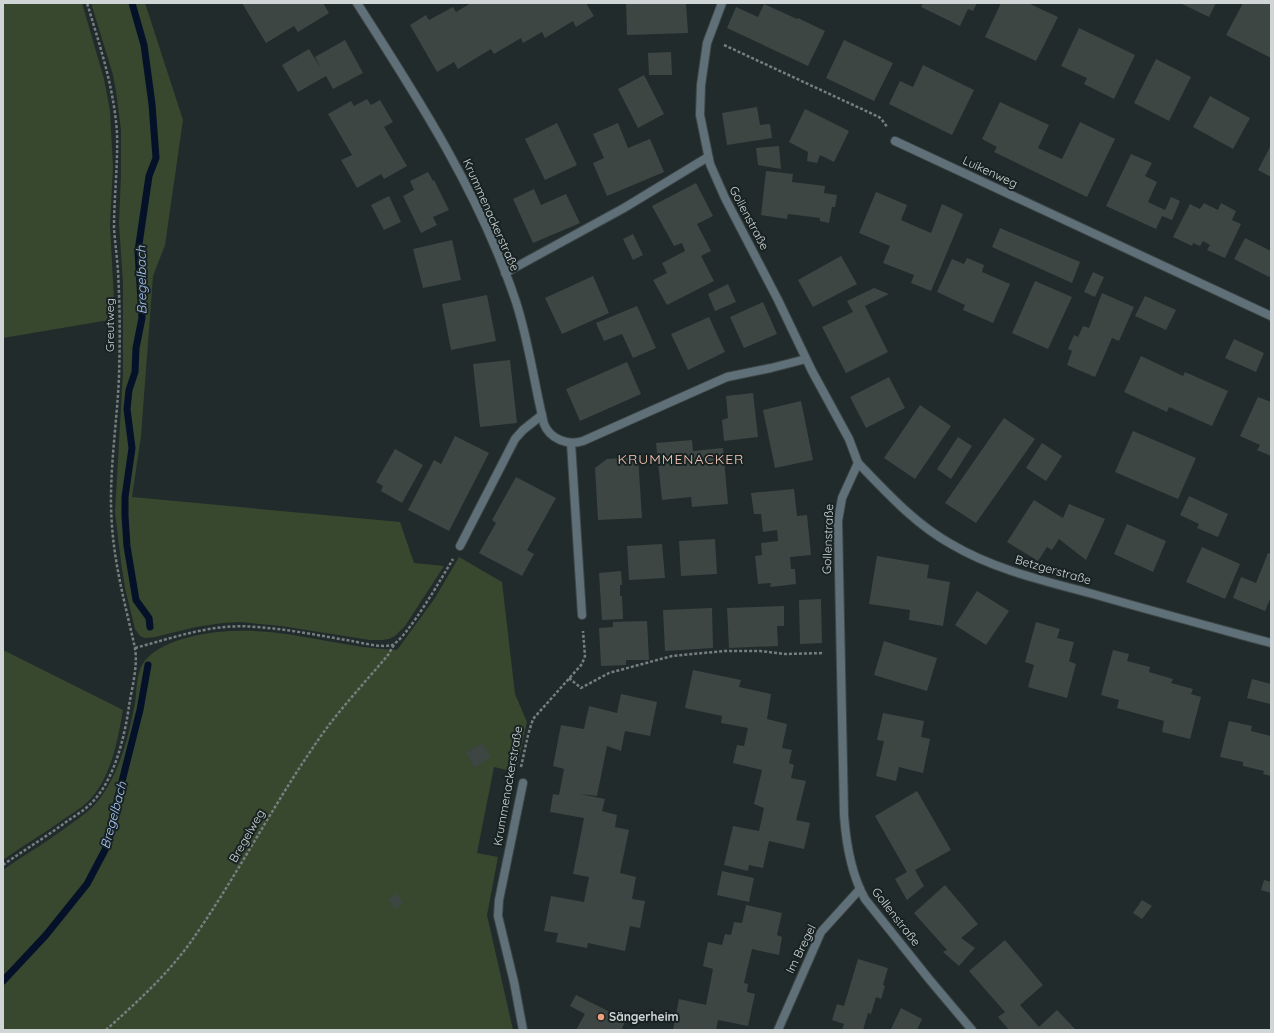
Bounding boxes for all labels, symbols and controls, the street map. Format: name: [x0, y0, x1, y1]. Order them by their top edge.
street label: Luikenweg: [960, 152, 1020, 191]
street label: Krummenackerstraße: [460, 156, 523, 274]
street label: Gollenstraße: [726, 183, 773, 252]
water label: Bregelbach: [132, 245, 150, 314]
street label: Greutweg: [102, 298, 117, 352]
district label: KRUMMENACKER: [618, 450, 744, 468]
street label: Gollenstraße: [819, 503, 836, 574]
street label: Betzgerstraße: [1013, 551, 1093, 588]
street label: Krummenackerstraße: [490, 725, 525, 847]
water label: Bregelbach: [96, 779, 130, 850]
street label: Bregelweg: [225, 807, 268, 865]
street label: Gollenstraße: [869, 884, 924, 949]
street label: Im Bregel: [782, 922, 819, 976]
place label: Sängerheim: [609, 1009, 679, 1024]
marker: Sängerheim: [596, 1012, 606, 1022]

